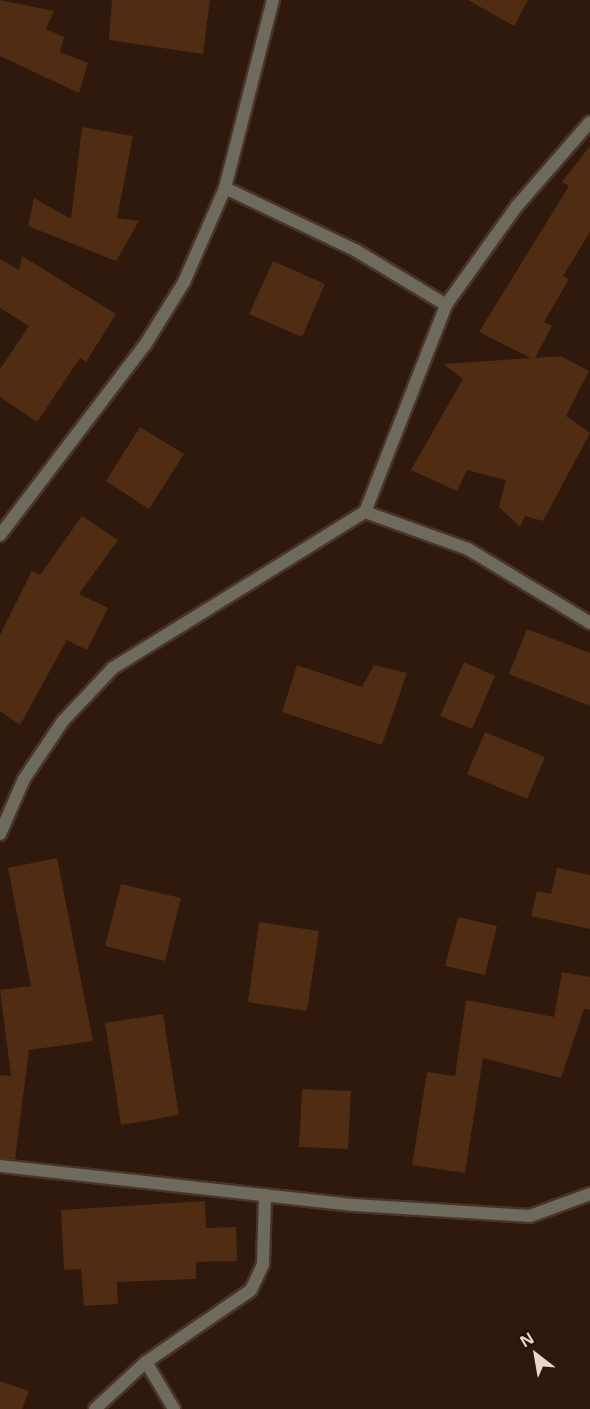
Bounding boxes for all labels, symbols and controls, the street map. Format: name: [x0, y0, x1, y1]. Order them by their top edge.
north arrow: [506, 1325, 566, 1385]
text: N: [515, 1327, 538, 1352]

